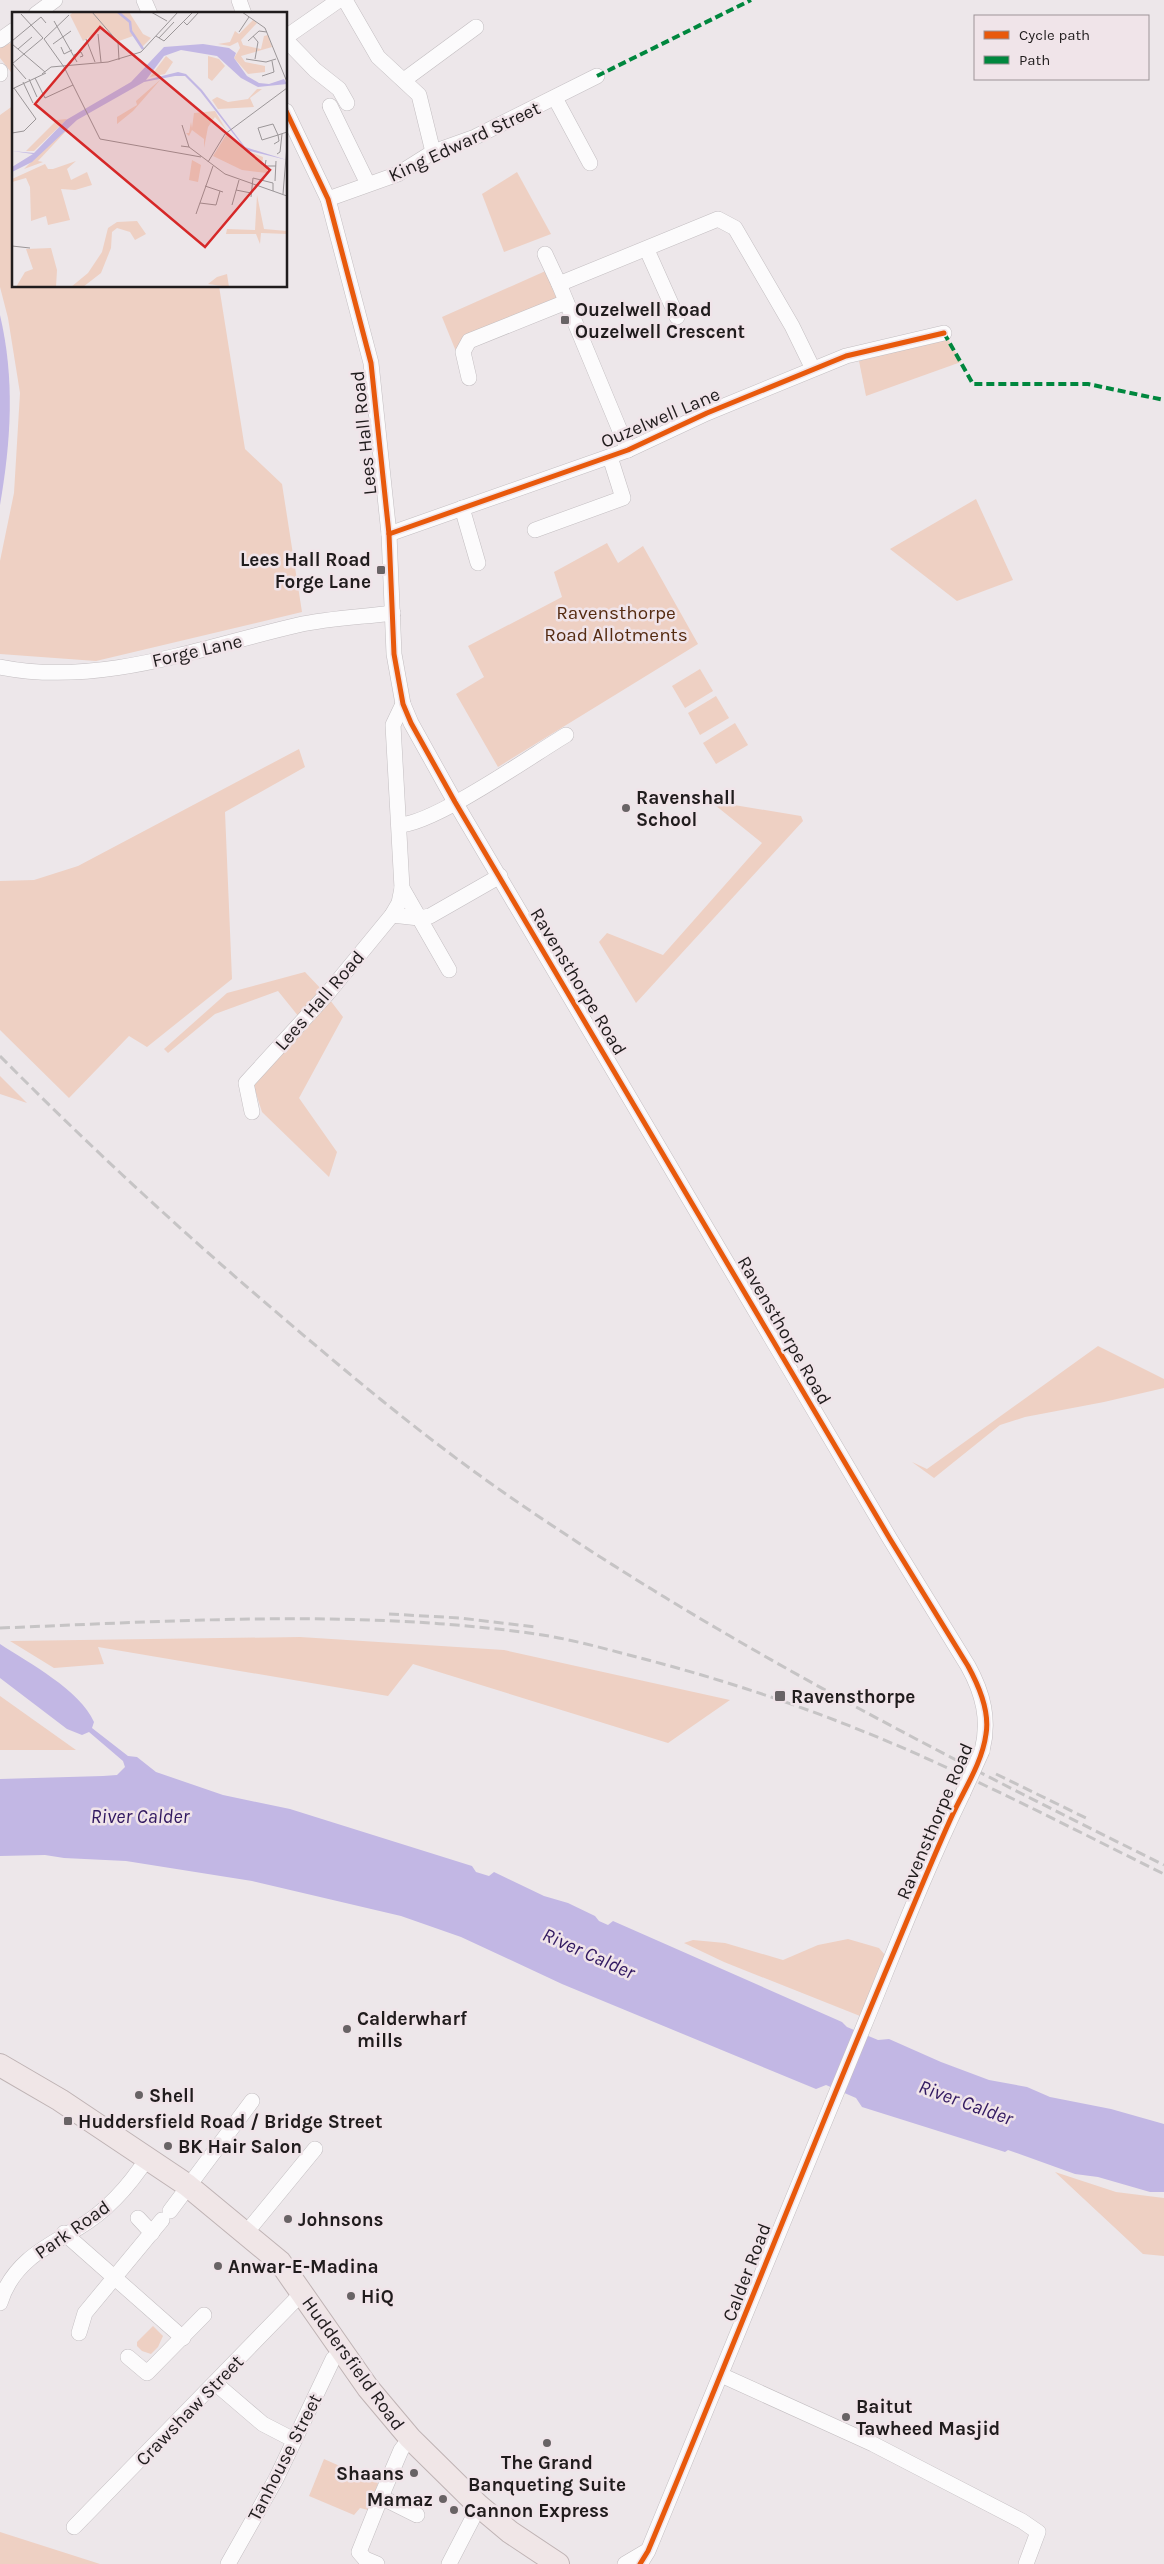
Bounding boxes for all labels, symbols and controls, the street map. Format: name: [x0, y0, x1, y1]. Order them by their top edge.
inset map: [12, 12, 288, 288]
legend: [974, 15, 1149, 80]
text: Cycle path: [1019, 26, 1090, 44]
text: Path: [1019, 51, 1050, 69]
street label: King Edward Street: [385, 97, 544, 187]
place label: Ouzelwell Road Ouzelwell Crescent: [575, 299, 745, 343]
marker: Ouzelwell Road Ouzelwell Crescent: [559, 314, 571, 326]
street label: Lees Hall Road: [347, 370, 381, 496]
street label: Ouzelwell Lane: [598, 383, 723, 453]
place label: Lees Hall Road Forge Lane: [240, 549, 371, 593]
marker: Lees Hall Road Forge Lane: [375, 564, 387, 576]
park label: Ravensthorpe Road Allotments: [544, 602, 688, 646]
street label: Forge Lane: [150, 630, 244, 672]
place label: Ravenshall School: [636, 787, 736, 831]
marker: Ravenshall School: [620, 802, 632, 814]
street label: Ravensthorpe Road: [525, 904, 631, 1059]
street label: Lees Hall Road: [270, 946, 369, 1055]
street label: Ravensthorpe Road: [733, 1252, 836, 1409]
place label: Ravensthorpe: [791, 1686, 915, 1708]
marker: Ravensthorpe: [773, 1689, 787, 1703]
street label: Ravensthorpe Road: [892, 1740, 978, 1903]
water label: River Calder: [91, 1805, 191, 1828]
water label: River Calder: [539, 1923, 640, 1985]
place label: Calderwharf mills: [357, 2008, 468, 2052]
marker: Calderwharf mills: [341, 2023, 353, 2035]
water label: River Calder: [915, 2075, 1017, 2131]
place label: Shell: [149, 2085, 195, 2107]
marker: Shell: [133, 2089, 145, 2101]
place label: Huddersfield Road / Bridge Street: [78, 2111, 382, 2133]
marker: Huddersfield Road / Bridge Street: [62, 2115, 74, 2127]
place label: BK Hair Salon: [178, 2136, 302, 2158]
marker: BK Hair Salon: [162, 2140, 174, 2152]
street label: Park Road: [31, 2196, 114, 2264]
place label: Johnsons: [298, 2209, 384, 2231]
marker: Johnsons: [282, 2213, 294, 2225]
street label: Calder Road: [718, 2220, 776, 2325]
place label: Anwar-E-Madina: [228, 2256, 379, 2278]
marker: Anwar-E-Madina: [212, 2260, 224, 2272]
place label: HiQ: [361, 2286, 394, 2308]
marker: HiQ: [345, 2290, 357, 2302]
street label: Huddersfield Road: [297, 2292, 409, 2435]
street label: Crawshaw Street: [131, 2351, 248, 2471]
street label: Tanhouse Street: [243, 2390, 326, 2525]
place label: Baitut Tawheed Masjid: [856, 2396, 1000, 2440]
marker: Baitut Tawheed Masjid: [840, 2411, 852, 2423]
marker: The Grand Banqueting Suite: [541, 2437, 553, 2449]
place label: The Grand Banqueting Suite: [468, 2452, 626, 2496]
place label: Shaans: [336, 2463, 404, 2485]
marker: Shaans: [408, 2467, 420, 2479]
place label: Mamaz: [367, 2489, 433, 2511]
marker: Mamaz: [437, 2493, 449, 2505]
place label: Cannon Express: [464, 2500, 609, 2522]
marker: Cannon Express: [448, 2504, 460, 2516]

